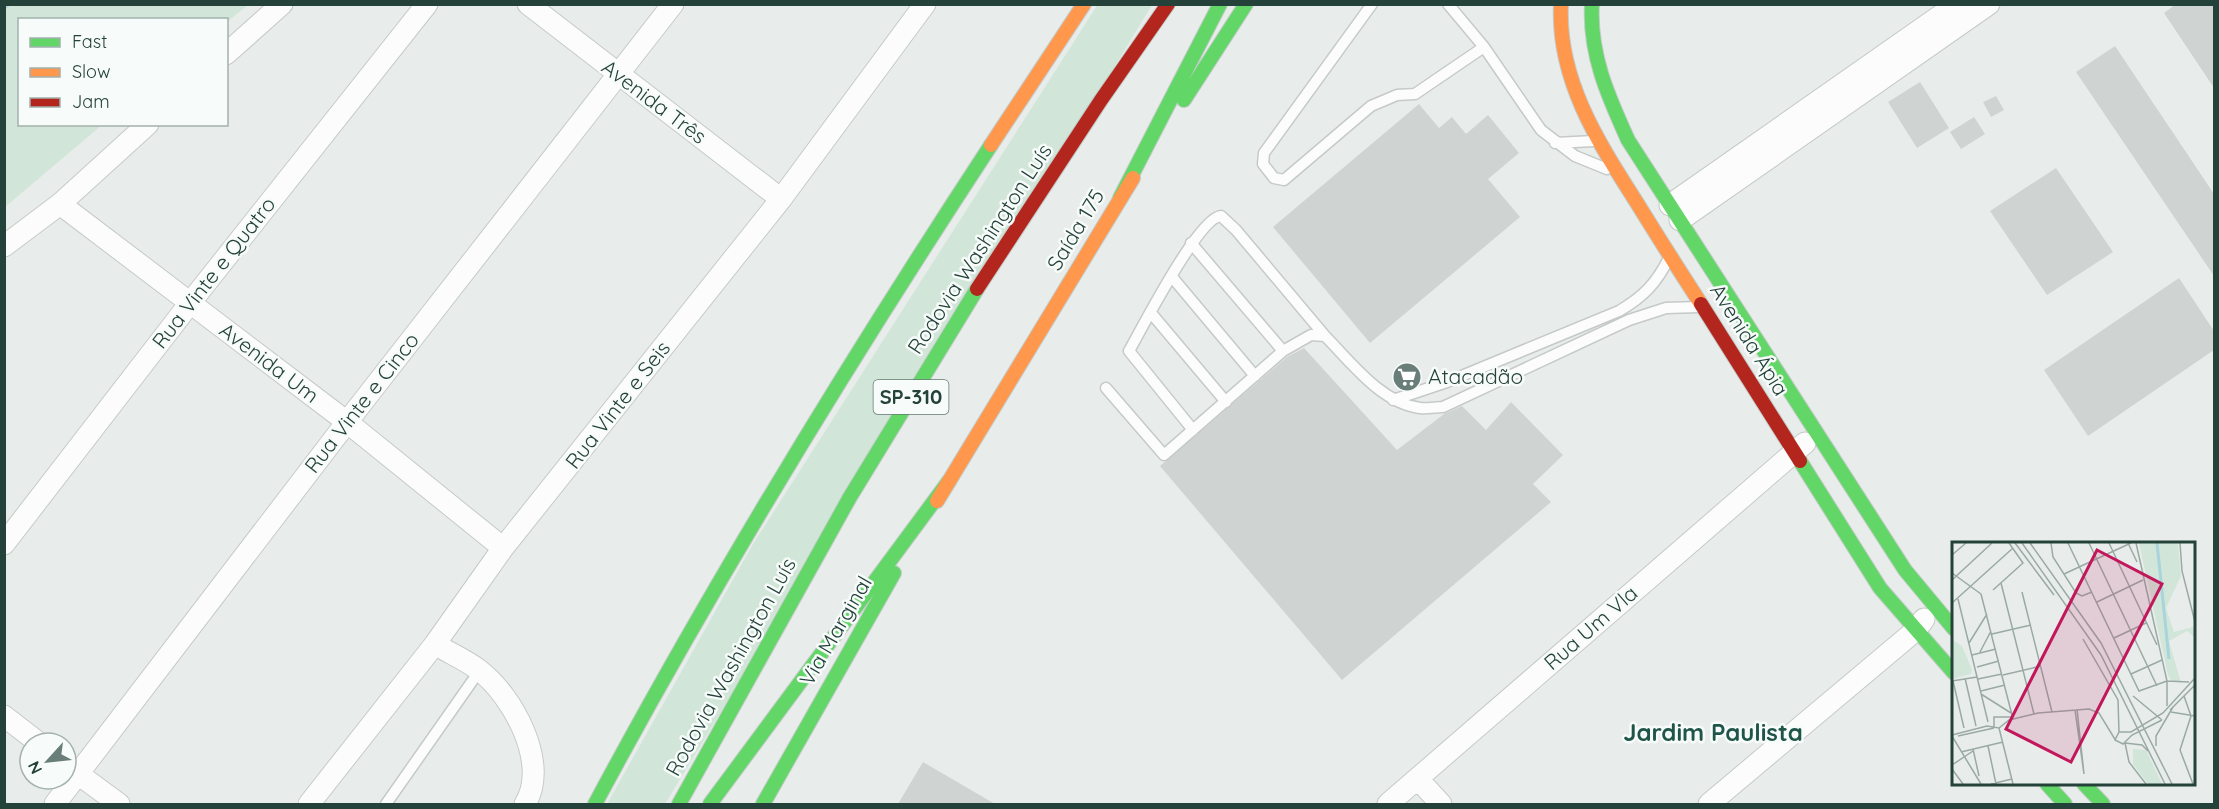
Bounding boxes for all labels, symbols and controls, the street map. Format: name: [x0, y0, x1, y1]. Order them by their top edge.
legend: [18, 18, 228, 126]
text: Fast: [72, 30, 107, 53]
street label: Avenida Três: [597, 53, 712, 149]
text: Slow: [72, 60, 110, 83]
text: Jam: [72, 90, 110, 113]
street label: Rodovia Washington Luís: [901, 138, 1057, 358]
street label: Saída 175: [1041, 184, 1110, 275]
street label: Rua Vinte e Quatro: [146, 191, 281, 353]
street label: Avenida Ápia: [1705, 279, 1795, 400]
street label: Avenida Um: [215, 316, 324, 408]
street label: Rua Vinte e Cinco: [298, 327, 424, 478]
street label: Rua Vinte e Seis: [559, 335, 675, 473]
supermarket icon: Atacadão: [1391, 361, 1423, 393]
place label: Atacadão: [1428, 363, 1523, 389]
road number: SP-310: [874, 380, 948, 414]
inset map: [1952, 542, 2195, 785]
street label: Rodovia Washington Luís: [659, 553, 801, 780]
street label: Via Marginal: [793, 571, 877, 690]
street label: Rua Um Vla: [1538, 579, 1643, 675]
district label: Jardim Paulista: [1623, 717, 1803, 747]
north arrow: [18, 731, 78, 791]
text: N: [23, 758, 46, 778]

